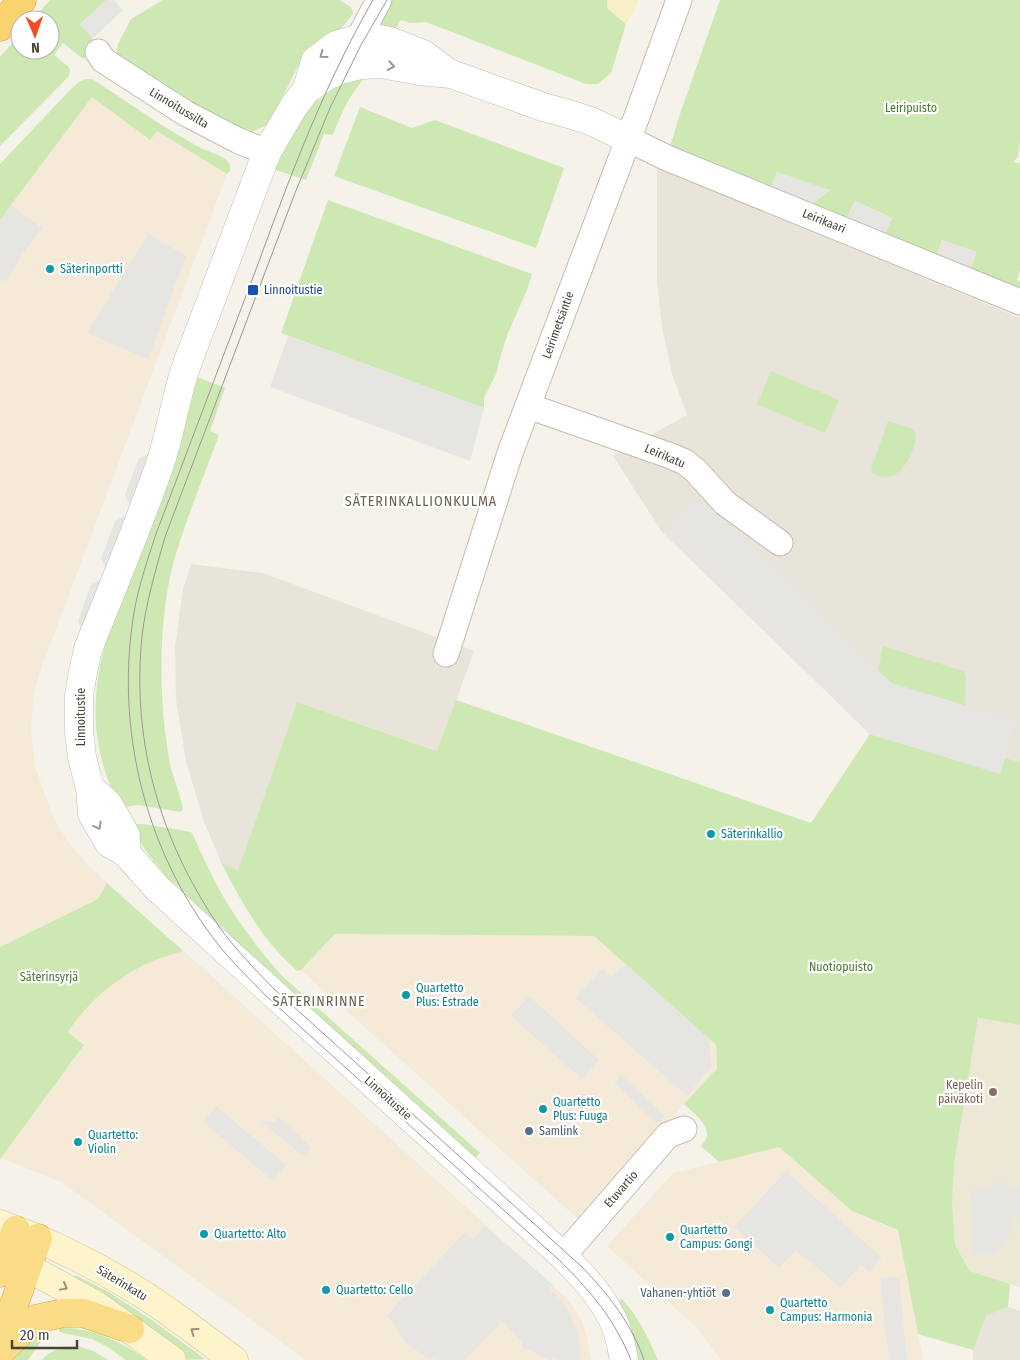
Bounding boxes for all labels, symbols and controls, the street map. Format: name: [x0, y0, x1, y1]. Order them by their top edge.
north arrow: [10, 10, 60, 60]
text: N: [31, 39, 40, 56]
one-way arrow: [319, 49, 328, 58]
one-way arrow: [386, 60, 395, 70]
street label: Linnoitussilta: [147, 85, 211, 131]
park label: Leiripuisto: [885, 101, 937, 115]
street label: Leirikaari: [800, 206, 848, 236]
place label: Säterinportti: [60, 262, 123, 276]
marker: Säterinportti: [44, 263, 56, 275]
marker: Linnoitustie: [246, 283, 260, 297]
place label: Linnoitustie: [264, 283, 323, 297]
street label: Leirimetsäntie: [539, 289, 577, 360]
street label: Leirikatu: [643, 441, 687, 471]
district label: SÄTERINKALLIONKULMA: [345, 493, 497, 510]
street label: Linnoitustie: [74, 688, 88, 746]
one-way arrow: [92, 821, 102, 830]
place label: Säterinkallio: [721, 827, 783, 841]
marker: Säterinkallio: [705, 828, 717, 840]
park label: Nuotiopuisto: [809, 960, 873, 974]
park label: Säterinsyrjä: [20, 970, 78, 984]
place label: Quartetto Plus: Estrade: [416, 981, 479, 1009]
marker: Quartetto Plus: Estrade: [400, 989, 412, 1001]
district label: SÄTERINRINNE: [272, 993, 366, 1010]
street label: Linnoitustie: [362, 1073, 414, 1123]
place label: Kepelin päiväkoti: [938, 1078, 983, 1106]
marker: Kepelin päiväkoti: [987, 1086, 999, 1098]
place label: Quartetto Plus: Fuuga: [553, 1095, 608, 1123]
marker: Quartetto Plus: Fuuga: [537, 1103, 549, 1115]
place label: Samlink: [539, 1124, 579, 1138]
marker: Samlink: [523, 1125, 535, 1137]
place label: Quartetto: Violin: [88, 1128, 139, 1156]
marker: Quartetto: Violin: [72, 1136, 84, 1148]
street label: Etuvartio: [601, 1168, 641, 1210]
place label: Quartetto Campus: Gongi: [680, 1223, 752, 1251]
place label: Quartetto: Alto: [214, 1227, 286, 1241]
marker: Quartetto: Alto: [198, 1228, 210, 1240]
marker: Quartetto Campus: Gongi: [664, 1231, 676, 1243]
street label: Säterinkatu: [94, 1262, 150, 1304]
one-way arrow: [59, 1281, 68, 1291]
place label: Quartetto: Cello: [336, 1283, 413, 1297]
marker: Quartetto: Cello: [320, 1284, 332, 1296]
place label: Vahanen-yhtiöt: [641, 1286, 716, 1300]
marker: Vahanen-yhtiöt: [720, 1287, 732, 1299]
place label: Quartetto Campus: Harmonia: [780, 1296, 872, 1324]
marker: Quartetto Campus: Harmonia: [764, 1304, 776, 1316]
scale bar: [12, 1318, 78, 1350]
text: 20 m: [20, 1326, 50, 1344]
one-way arrow: [191, 1329, 200, 1337]

